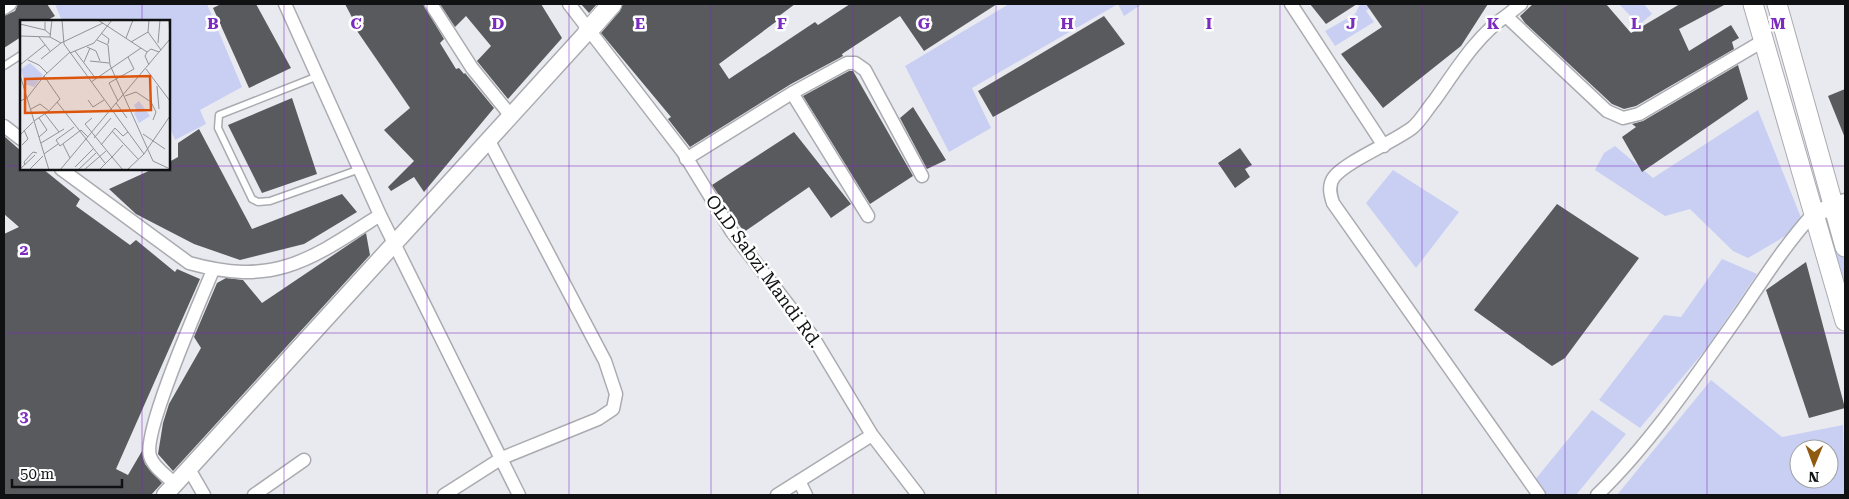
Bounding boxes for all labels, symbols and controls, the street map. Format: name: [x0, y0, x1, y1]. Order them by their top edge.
text: B: [207, 14, 219, 33]
text: C: [350, 14, 362, 33]
text: D: [492, 14, 505, 33]
text: E: [635, 14, 645, 33]
text: F: [777, 14, 787, 33]
text: G: [918, 14, 931, 33]
text: H: [1060, 14, 1074, 33]
text: I: [1206, 14, 1212, 33]
text: J: [1346, 14, 1356, 33]
text: K: [1487, 14, 1500, 33]
text: L: [1631, 14, 1641, 33]
text: M: [1770, 14, 1786, 33]
inset map: [20, 20, 170, 170]
street label: OLD Sabzi Mandi Rd.: [701, 190, 827, 352]
text: 2: [20, 240, 29, 259]
text: 3: [20, 407, 29, 426]
north arrow: [1789, 439, 1839, 489]
scale bar: [12, 456, 122, 488]
text: 50 m: [20, 465, 55, 483]
text: N: [1808, 469, 1819, 485]

